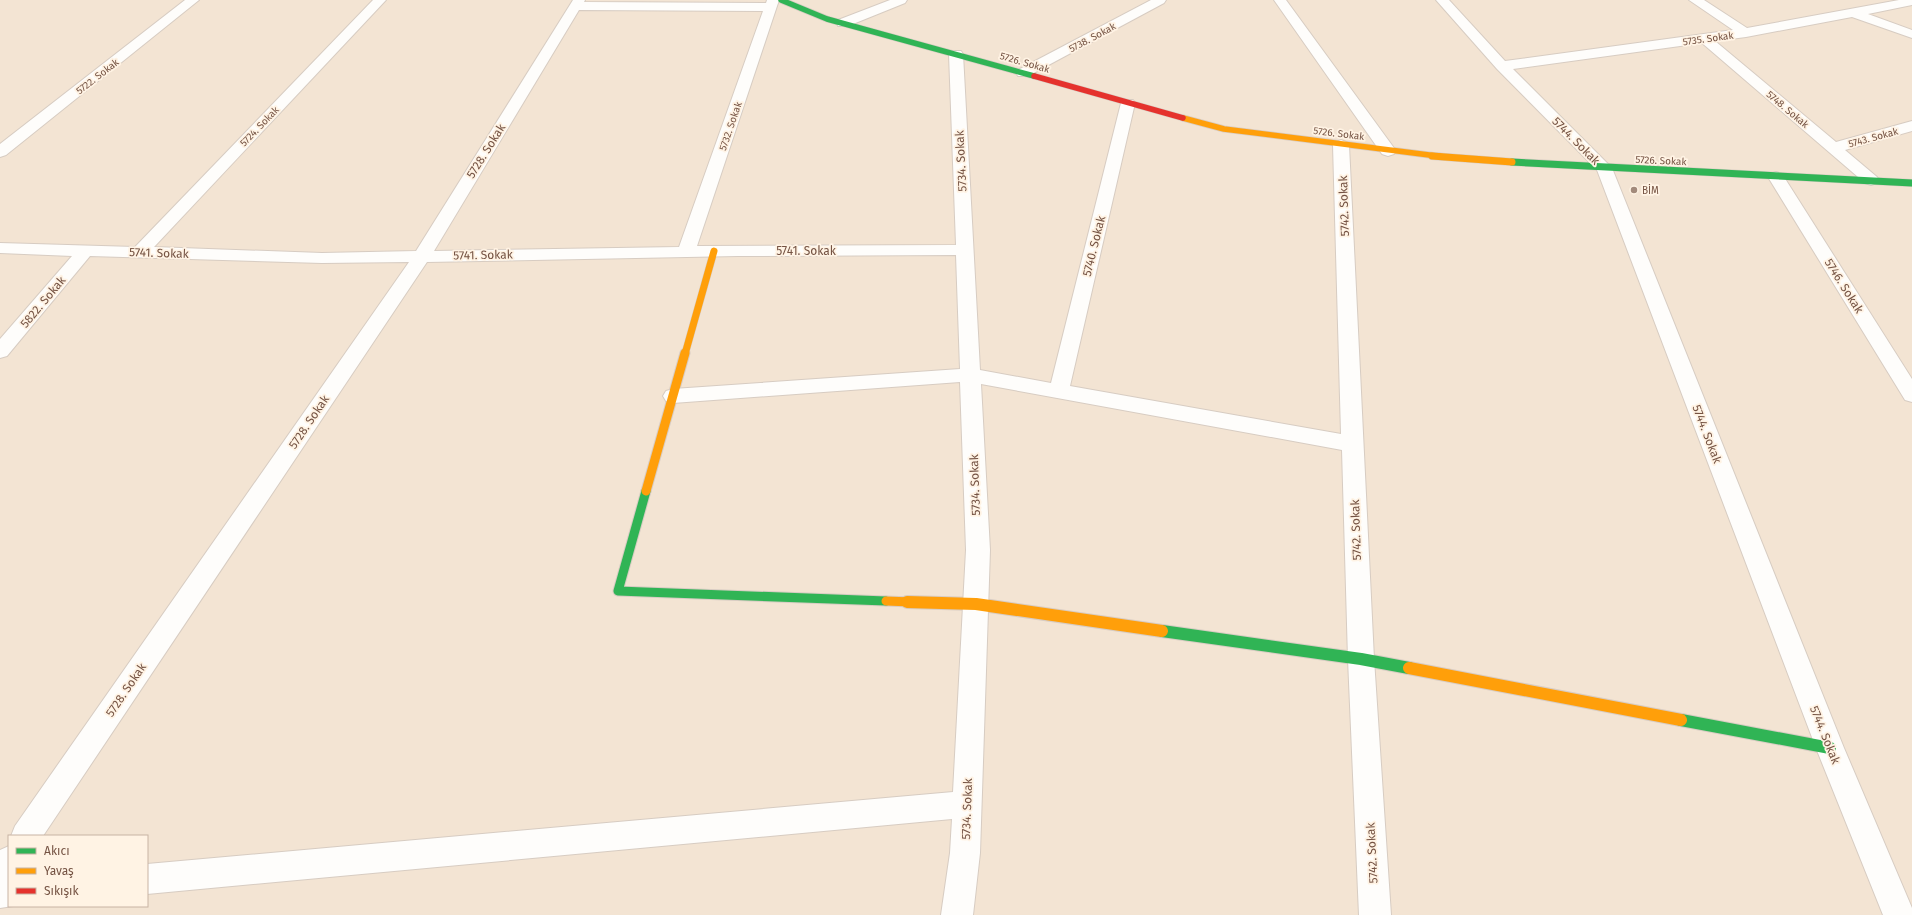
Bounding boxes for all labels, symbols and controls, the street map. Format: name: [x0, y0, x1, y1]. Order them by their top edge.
street label: 5738. Sokak: [1067, 20, 1119, 55]
street label: 5735. Sokak: [1682, 29, 1735, 48]
street label: 5726. Sokak: [998, 50, 1052, 76]
street label: 5722. Sokak: [74, 56, 122, 97]
street label: 5748. Sokak: [1764, 89, 1812, 131]
street label: 5732. Sokak: [717, 100, 745, 152]
street label: 5724. Sokak: [238, 104, 282, 149]
street label: 5744. Sokak: [1549, 114, 1603, 168]
street label: 5728. Sokak: [464, 120, 509, 181]
street label: 5726. Sokak: [1313, 125, 1366, 143]
street label: 5743. Sokak: [1847, 125, 1900, 150]
street label: 5734. Sokak: [952, 129, 970, 192]
street label: 5726. Sokak: [1635, 154, 1688, 168]
street label: 5742. Sokak: [1336, 174, 1352, 237]
place label: BİM: [1642, 183, 1659, 197]
marker: BİM: [1629, 185, 1639, 195]
street label: 5740. Sokak: [1080, 213, 1108, 278]
street label: 5741. Sokak: [776, 244, 837, 258]
street label: 5741. Sokak: [129, 245, 190, 261]
street label: 5741. Sokak: [453, 247, 514, 263]
street label: 5746. Sokak: [1822, 256, 1867, 317]
street label: 5822. Sokak: [18, 273, 69, 330]
street label: 5728. Sokak: [286, 392, 333, 451]
street label: 5744. Sokak: [1689, 403, 1725, 466]
street label: 5734. Sokak: [967, 453, 983, 516]
street label: 5742. Sokak: [1348, 498, 1364, 561]
street label: 5728. Sokak: [103, 660, 150, 719]
street label: 5744. Sokak: [1807, 704, 1843, 767]
street label: 5734. Sokak: [959, 777, 975, 840]
street label: 5742. Sokak: [1363, 821, 1381, 884]
legend: [8, 835, 148, 907]
text: Akıcı: [44, 844, 70, 858]
text: Yavaş: [44, 864, 74, 878]
text: Sıkışık: [44, 884, 79, 898]

